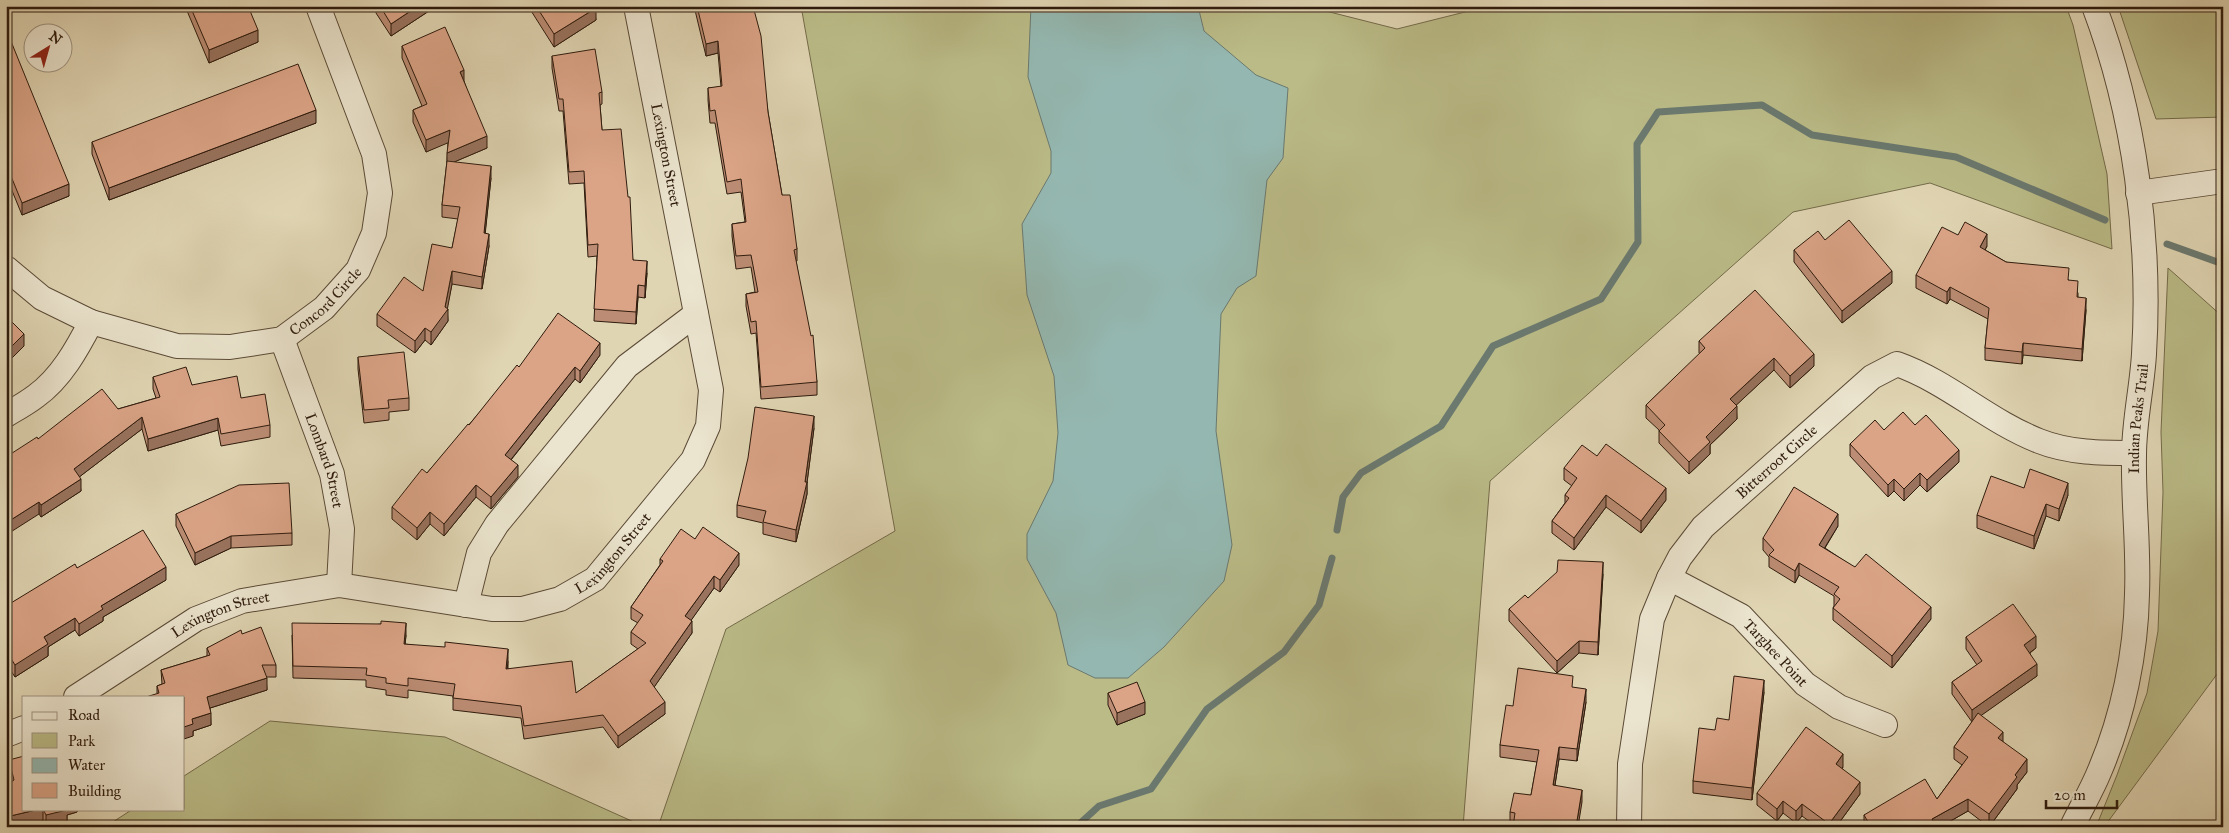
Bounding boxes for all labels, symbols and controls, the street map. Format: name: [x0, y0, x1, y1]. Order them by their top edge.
north arrow: [22, 22, 72, 72]
text: N: [46, 28, 65, 48]
street label: Lexington Street: [647, 102, 685, 209]
street label: Concord Circle: [286, 263, 365, 340]
street label: Indian Peaks Trail: [2125, 362, 2152, 474]
street label: Lombard Street: [301, 411, 347, 510]
street label: Bitterroot Circle: [1732, 421, 1821, 502]
street label: Lexington Street: [572, 509, 655, 598]
street label: Lexington Street: [168, 587, 272, 642]
street label: Targhee Point: [1740, 615, 1812, 691]
legend: [22, 696, 185, 810]
text: Road: [68, 706, 100, 724]
text: Park: [68, 732, 95, 750]
text: Water: [68, 756, 105, 774]
scale bar: [2046, 778, 2118, 810]
text: Building: [68, 782, 122, 800]
text: 20 m: [2054, 786, 2086, 804]

